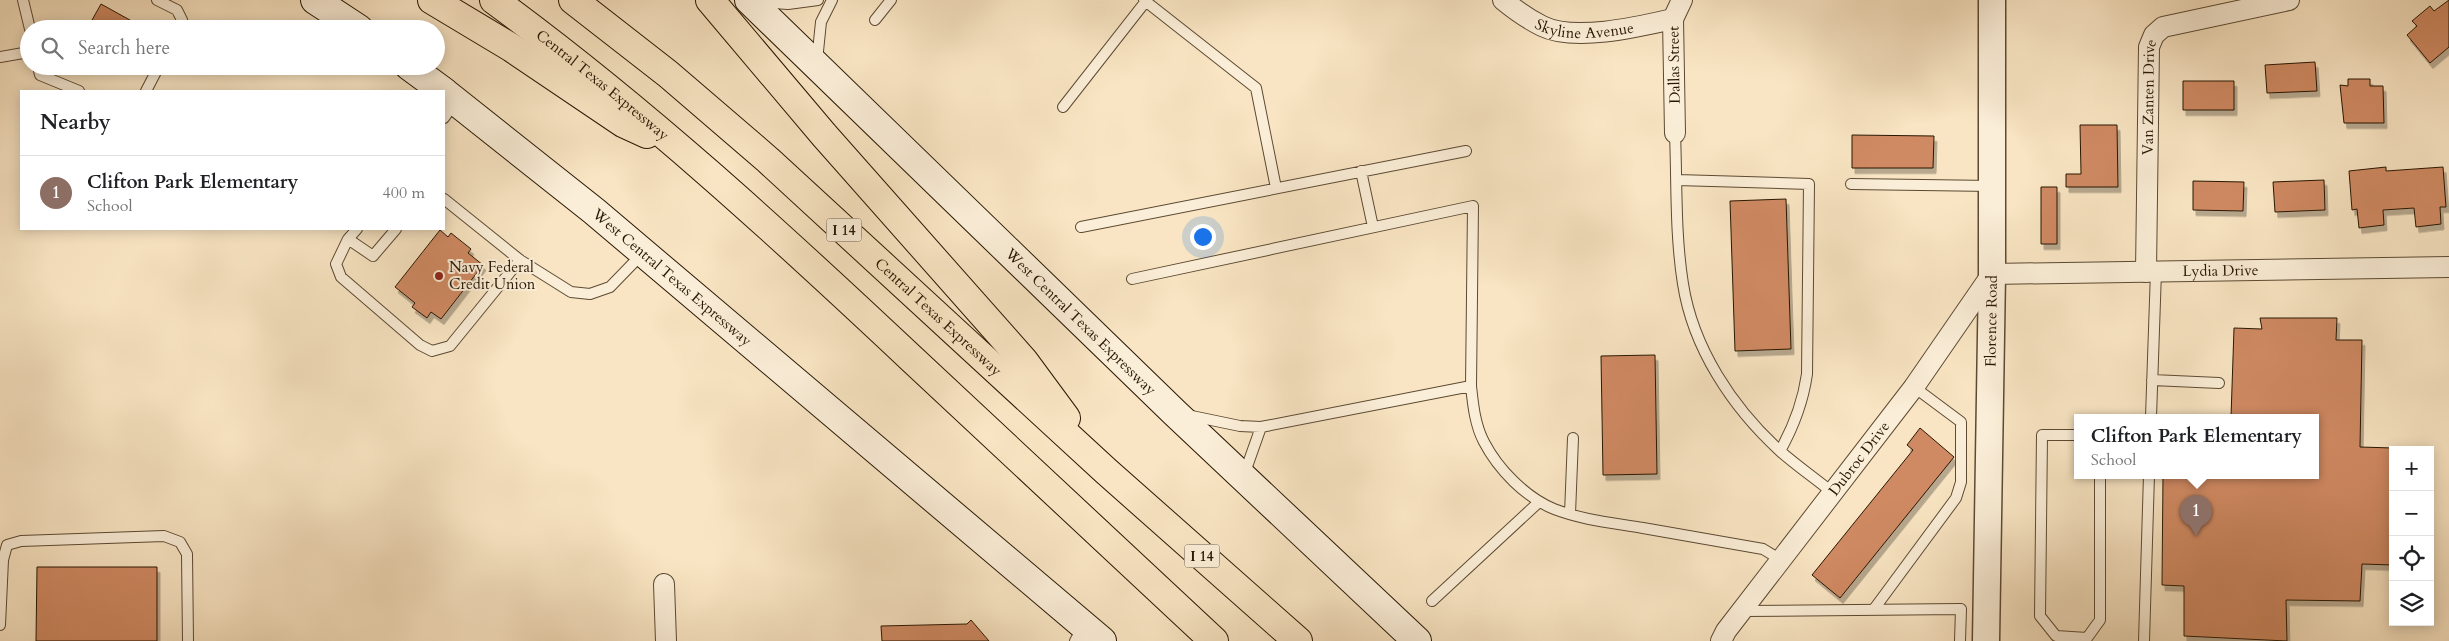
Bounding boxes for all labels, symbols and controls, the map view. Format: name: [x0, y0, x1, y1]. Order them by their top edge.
street label: Skyline Avenue: [1531, 14, 1636, 43]
search box: [20, 20, 445, 75]
street label: Central Texas Expressway: [532, 25, 673, 145]
street label: Dallas Street: [1663, 26, 1685, 104]
icon: search: [38, 34, 66, 62]
text: Search here: [78, 35, 170, 61]
street label: Van Zanten Drive: [2138, 36, 2161, 155]
text: Nearby: [40, 108, 111, 137]
text: Clifton Park Elementary: [87, 169, 298, 195]
text: 1: [52, 182, 60, 204]
text: 400 m: [383, 182, 425, 204]
text: School: [87, 195, 132, 217]
street label: West Central Texas Expressway: [588, 203, 756, 350]
road number: I 14: [826, 218, 862, 242]
your location: [1190, 224, 1216, 250]
street label: West Central Texas Expressway: [1000, 243, 1161, 399]
street label: Central Texas Expressway: [871, 253, 1006, 380]
place label: Navy Federal Credit Union: [449, 257, 536, 294]
street label: Lydia Drive: [2182, 260, 2259, 281]
marker: Navy Federal Credit Union: [433, 270, 445, 282]
street label: Florence Road: [1980, 275, 2002, 367]
popup: [2074, 414, 2319, 479]
street label: Dubroc Drive: [1824, 417, 1894, 500]
text: Clifton Park Elementary: [2091, 423, 2302, 449]
map controls: [2389, 446, 2434, 626]
button: +: [2389, 446, 2434, 491]
text: School: [2091, 449, 2136, 471]
button: −: [2389, 491, 2434, 536]
pin: 1: [2180, 495, 2212, 536]
button: locate: [2389, 536, 2434, 581]
road number: I 14: [1184, 544, 1220, 568]
button: layers: [2389, 581, 2434, 626]

